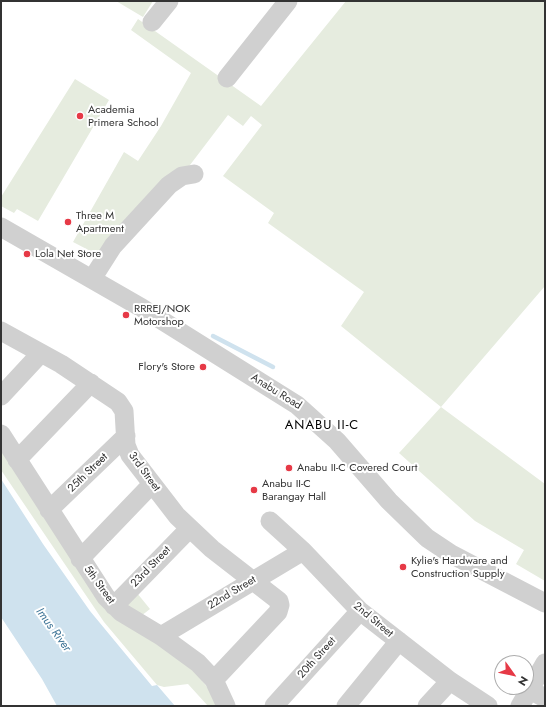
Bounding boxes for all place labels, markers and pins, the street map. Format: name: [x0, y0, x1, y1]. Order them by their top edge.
place label: Academia Primera School: [88, 103, 159, 129]
marker: Academia Primera School: [75, 111, 85, 121]
place label: Three M Apartment: [76, 209, 124, 235]
marker: Three M Apartment: [63, 217, 73, 227]
place label: Lola Net Store: [35, 247, 101, 261]
marker: Lola Net Store: [22, 249, 32, 259]
place label: RRREJ/NOK Motorshop: [134, 302, 190, 328]
marker: RRREJ/NOK Motorshop: [121, 310, 131, 320]
place label: Flory's Store: [138, 360, 195, 374]
marker: Flory's Store: [198, 362, 208, 372]
place label: Anabu II-C Covered Court: [297, 461, 417, 475]
marker: Anabu II-C Covered Court: [284, 463, 294, 473]
place label: Anabu II-C Barangay Hall: [262, 477, 326, 503]
marker: Anabu II-C Barangay Hall: [249, 485, 259, 495]
place label: Kylie's Hardware and Construction Supply: [411, 554, 508, 580]
marker: Kylie's Hardware and Construction Supply: [398, 562, 408, 572]

